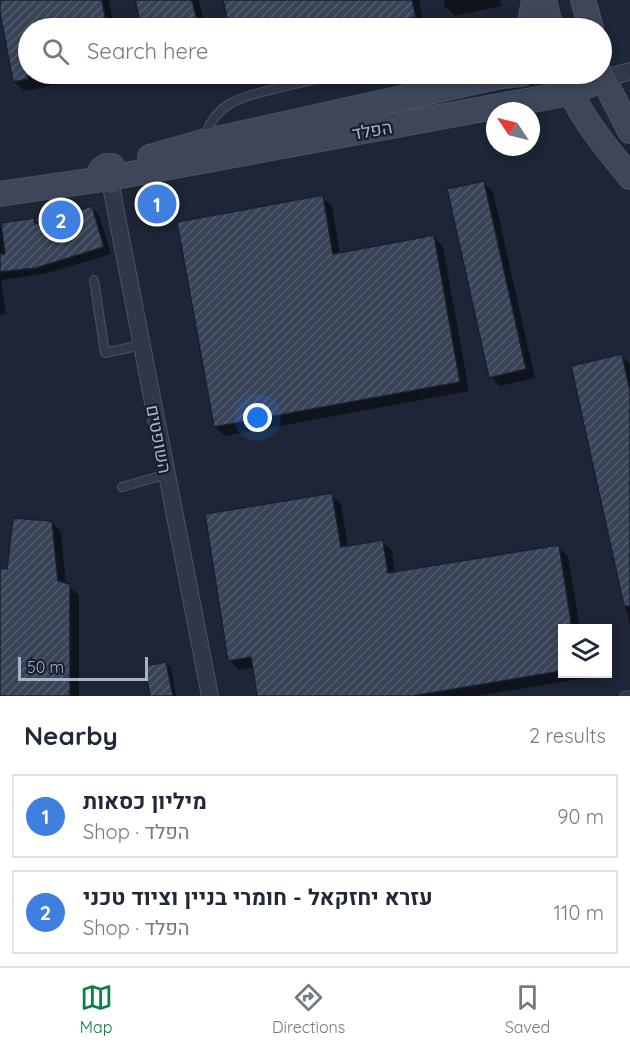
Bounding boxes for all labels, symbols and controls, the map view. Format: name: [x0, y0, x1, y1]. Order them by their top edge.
search box: [18, 18, 612, 84]
icon: search: [39, 35, 72, 68]
text: Search here: [87, 37, 208, 65]
north arrow: [486, 102, 540, 156]
street label: הפלד: [350, 115, 394, 145]
pin: 1: [138, 182, 176, 226]
pin: 2: [42, 198, 80, 242]
street label: השופטים: [141, 403, 177, 475]
your location: [243, 403, 272, 432]
map controls: [558, 624, 612, 678]
button: layers: [558, 624, 612, 678]
scale bar: [18, 654, 148, 682]
text: 50 m: [27, 657, 64, 677]
text: Nearby: [24, 719, 118, 752]
text: 2 results: [529, 723, 606, 748]
text: מיליון כסאות: [83, 787, 207, 815]
text: 1: [42, 804, 49, 829]
text: 90 m: [557, 804, 604, 829]
text: Shop · הפלד: [83, 819, 190, 844]
text: עזרא יחזקאל - חומרי בניין וציוד טכני: [83, 883, 433, 911]
text: 2: [40, 900, 51, 925]
text: 110 m: [554, 900, 604, 925]
text: Shop · הפלד: [83, 915, 190, 940]
tab: Map: [80, 981, 113, 1037]
tab: Directions: [272, 981, 345, 1037]
tab: Saved: [505, 981, 550, 1037]

